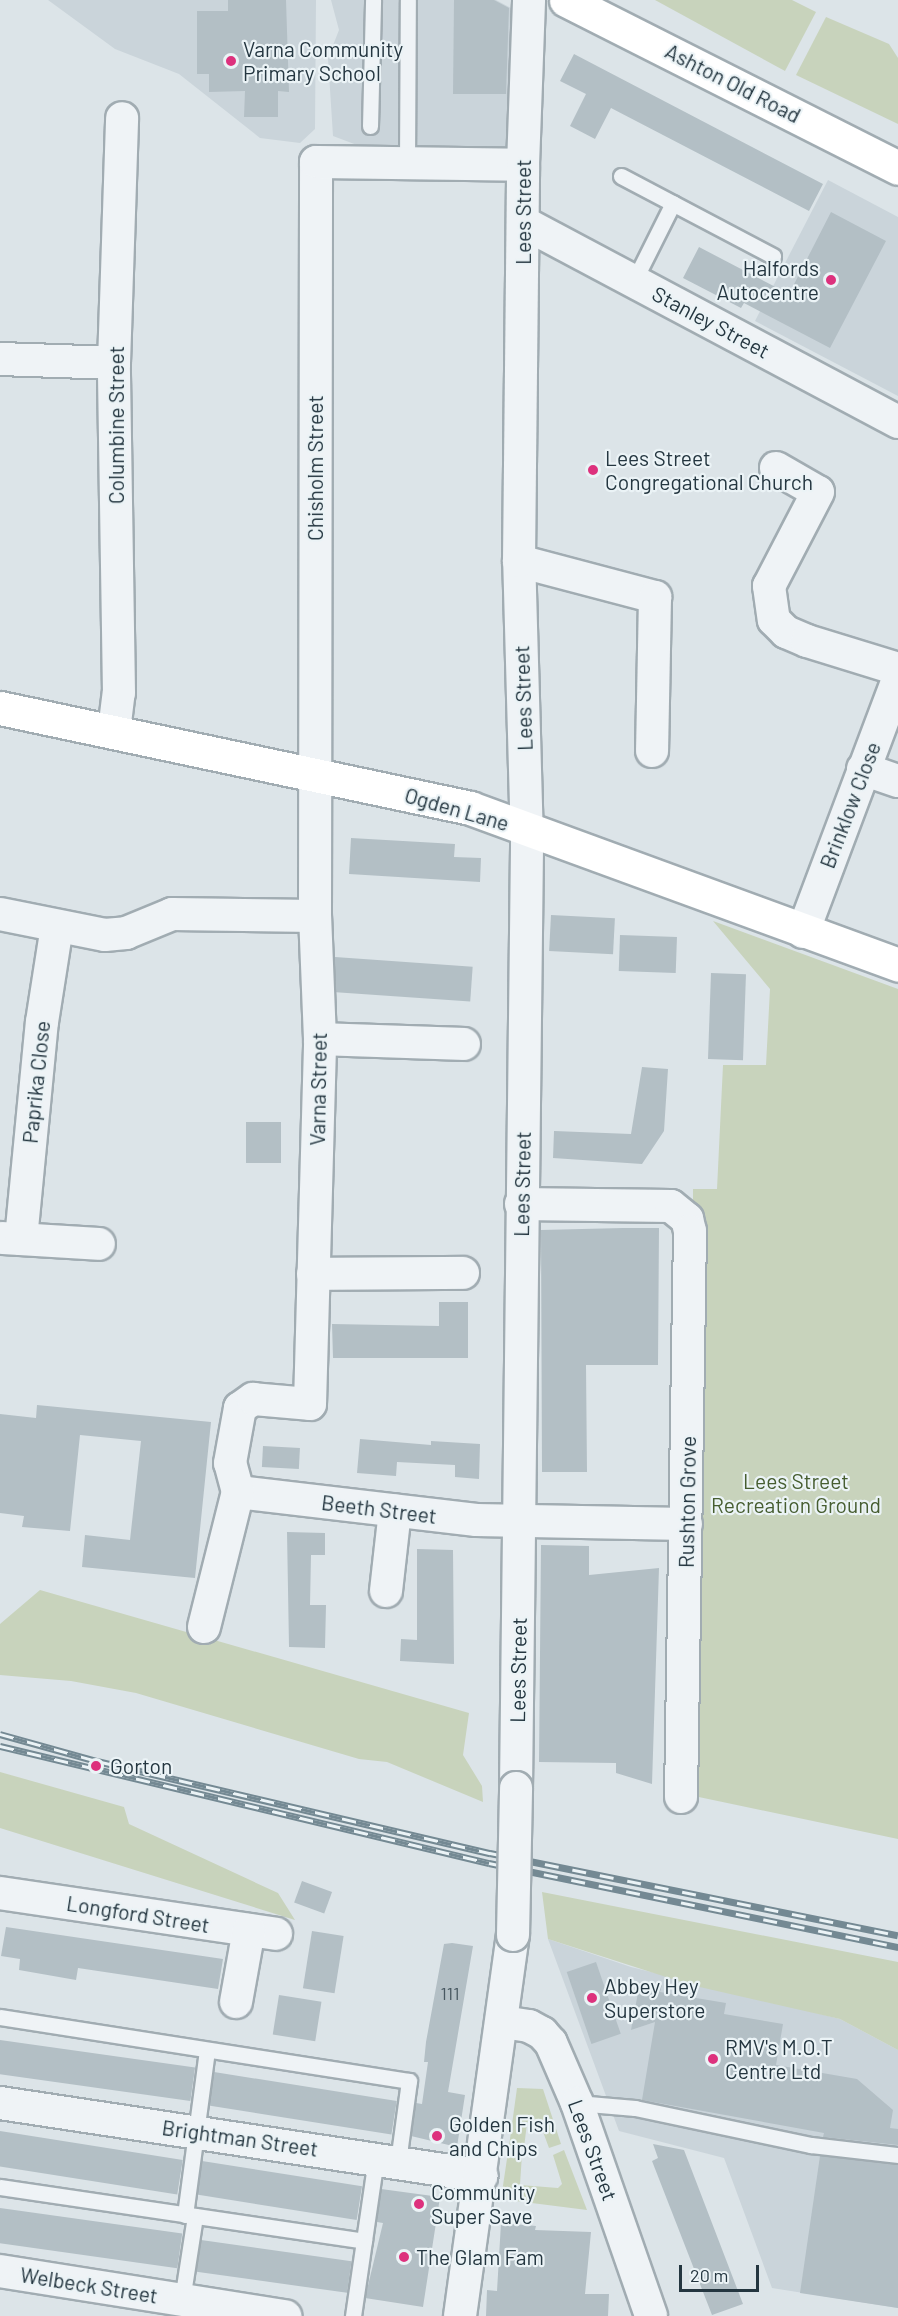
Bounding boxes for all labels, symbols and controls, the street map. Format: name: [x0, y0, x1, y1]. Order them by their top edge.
place label: Varna Community Primary School: [243, 36, 403, 86]
street label: Ashton Old Road: [661, 38, 805, 128]
marker: Varna Community Primary School: [224, 54, 238, 68]
street label: Lees Street: [510, 159, 536, 265]
place label: Halfords Autocentre: [716, 255, 819, 305]
marker: Halfords Autocentre: [824, 273, 838, 287]
street label: Stanley Street: [648, 281, 774, 363]
street label: Columbine Street: [103, 346, 129, 504]
street label: Chisholm Street: [302, 395, 328, 541]
place label: Lees Street Congregational Church: [605, 445, 813, 495]
marker: Lees Street Congregational Church: [586, 463, 600, 477]
street label: Lees Street: [509, 645, 537, 751]
street label: Brinklow Close: [814, 738, 886, 872]
street label: Ogden Lane: [402, 782, 512, 836]
street label: Paprika Close: [17, 1019, 55, 1145]
street label: Varna Street: [304, 1032, 332, 1146]
street label: Lees Street: [508, 1131, 536, 1237]
street label: Rushton Grove: [673, 1436, 701, 1568]
park label: Lees Street Recreation Ground: [711, 1468, 881, 1518]
street label: Beeth Street: [320, 1489, 438, 1529]
street label: Lees Street: [504, 1617, 532, 1723]
place label: Gorton: [110, 1753, 172, 1779]
marker: Gorton: [87, 1757, 105, 1775]
street label: Longford Street: [65, 1890, 211, 1938]
place label: Abbey Hey Superstore: [604, 1973, 705, 2023]
house number: 111: [440, 1982, 460, 2004]
marker: Abbey Hey Superstore: [585, 1991, 599, 2005]
place label: RMV's M.O.T Centre Ltd: [725, 2034, 833, 2084]
marker: RMV's M.O.T Centre Ltd: [706, 2052, 720, 2066]
street label: Lees Street: [563, 2096, 623, 2204]
place label: Golden Fish and Chips: [449, 2111, 555, 2161]
street label: Brightman Street: [160, 2115, 320, 2161]
marker: Golden Fish and Chips: [430, 2129, 444, 2143]
place label: Community Super Save: [431, 2179, 535, 2229]
marker: Community Super Save: [412, 2197, 426, 2211]
place label: The Glam Fam: [416, 2244, 544, 2270]
marker: The Glam Fam: [397, 2250, 411, 2264]
scale bar: [682, 2253, 762, 2291]
street label: Welbeck Street: [18, 2262, 160, 2308]
text: 20 m: [690, 2264, 728, 2286]

